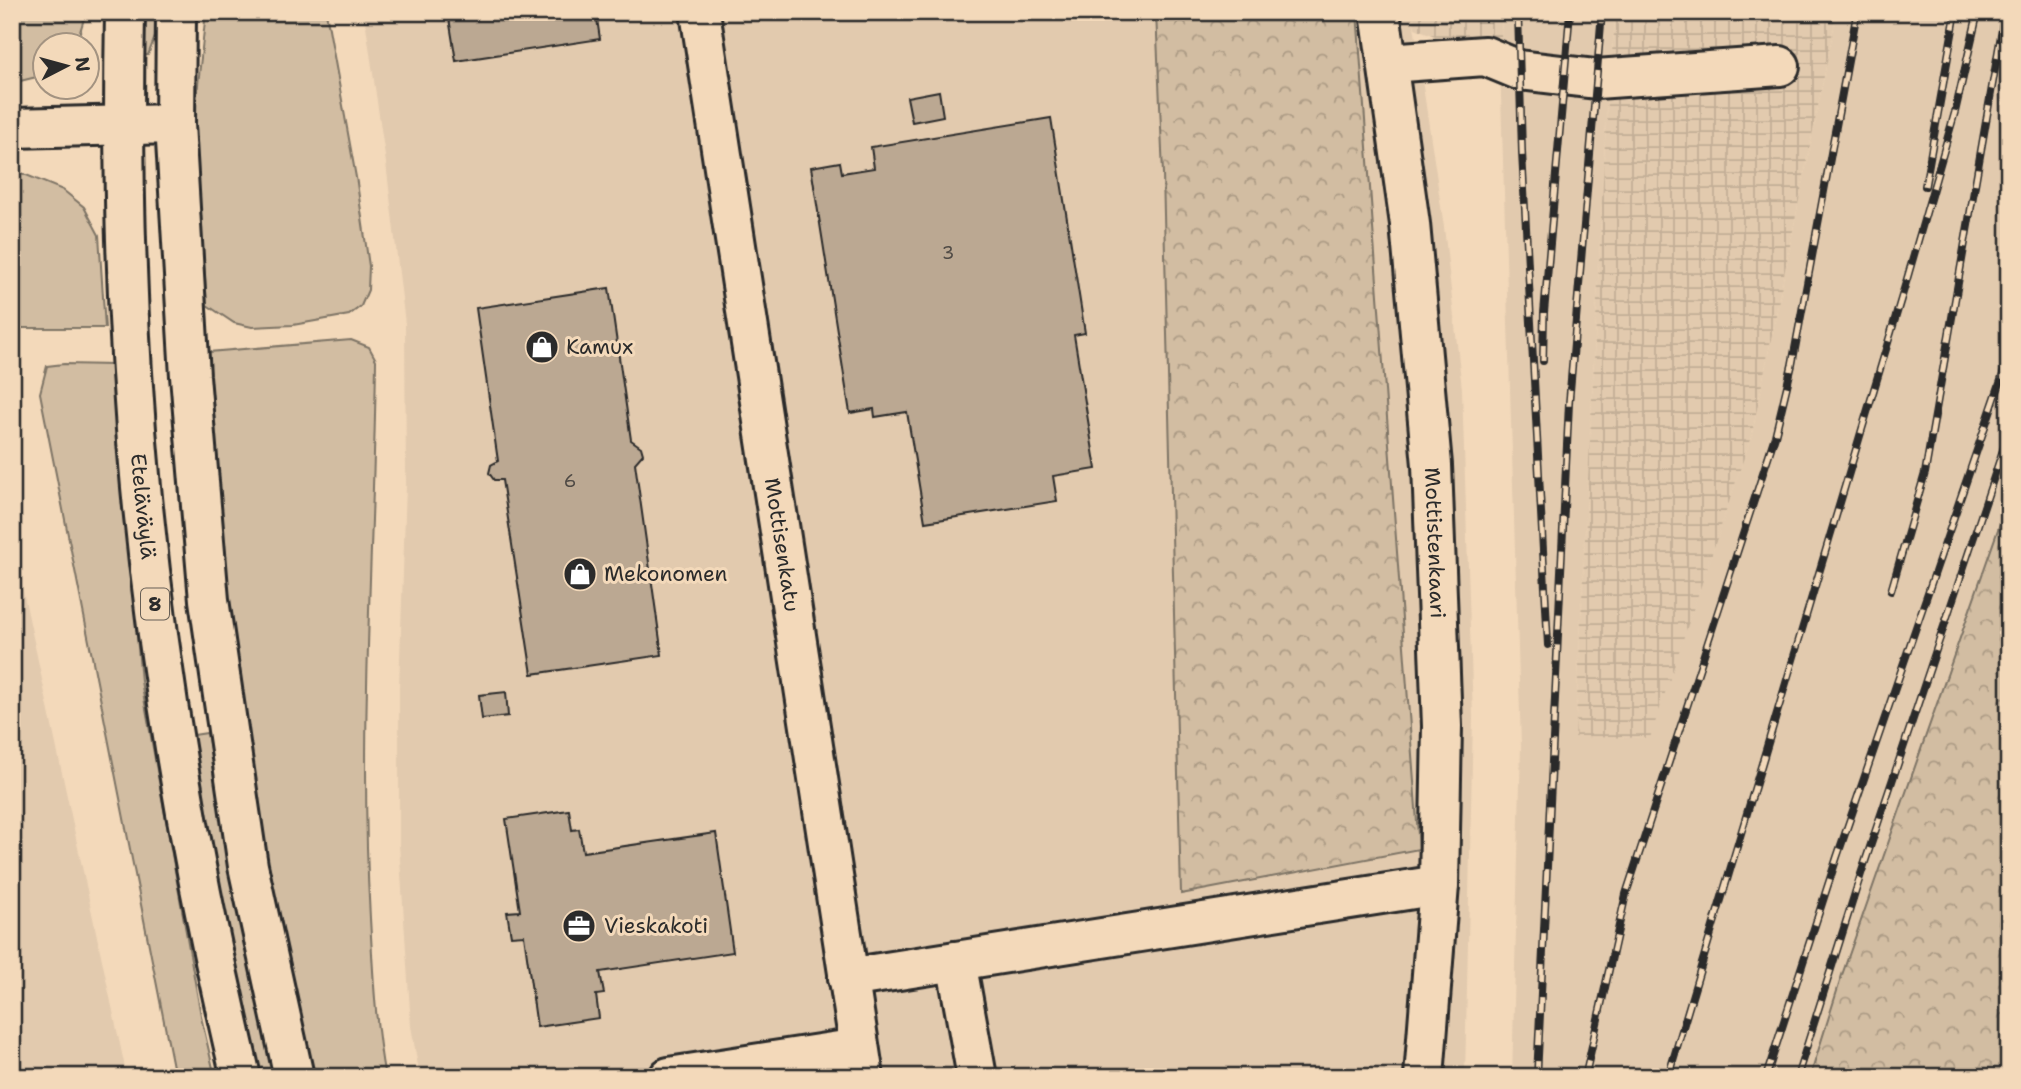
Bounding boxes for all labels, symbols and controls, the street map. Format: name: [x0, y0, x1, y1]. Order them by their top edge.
north arrow: [32, 32, 102, 102]
text: N: [69, 55, 96, 73]
house number: 3: [942, 241, 954, 265]
shop icon: Kamux: [523, 328, 561, 366]
place label: Kamux: [566, 333, 633, 361]
street label: Eteläväylä: [124, 452, 163, 561]
street label: Mottistenkaari: [1418, 467, 1452, 619]
house number: 6: [564, 469, 576, 493]
street label: Mottisenkatu: [758, 476, 806, 614]
shop icon: Mekonomen: [561, 555, 599, 593]
place label: Mekonomen: [604, 560, 728, 588]
road number: 8: [141, 589, 169, 620]
office icon: Vieskakoti: [560, 907, 598, 945]
place label: Vieskakoti: [604, 912, 708, 940]

